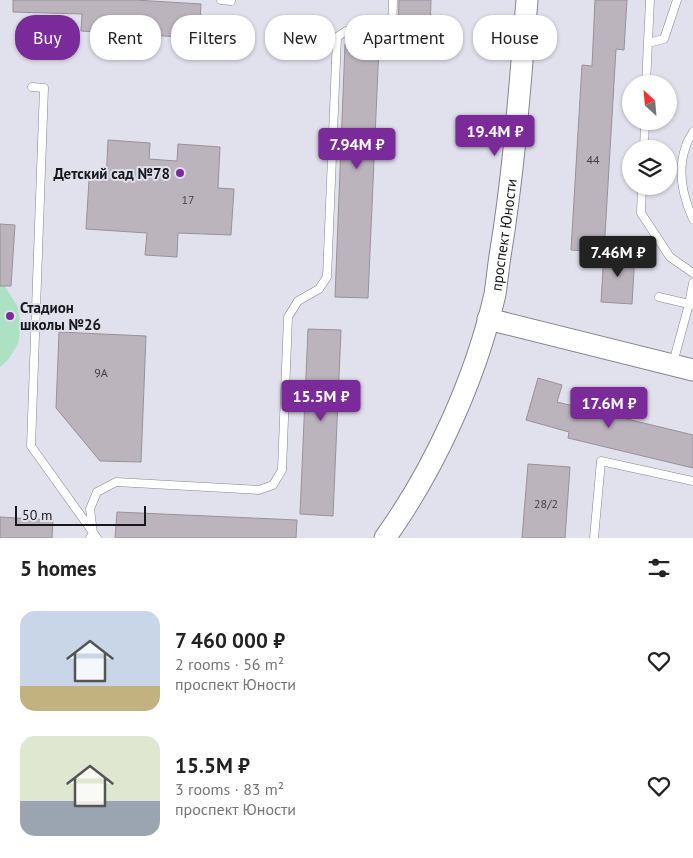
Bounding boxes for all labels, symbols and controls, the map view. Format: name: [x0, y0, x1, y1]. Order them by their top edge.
chip: Buy: [15, 15, 80, 60]
chip: Rent: [90, 15, 161, 60]
chip: Filters: [171, 15, 255, 60]
chip: New: [265, 15, 335, 60]
chip: Apartment: [345, 15, 463, 60]
chip: House: [473, 15, 557, 60]
north arrow: [622, 75, 678, 130]
map controls: [622, 75, 677, 195]
pin: 19.4M ₽: [449, 114, 541, 157]
text: 19.4M ₽: [466, 121, 524, 141]
pin: 7.94M ₽: [311, 128, 403, 170]
text: 7.94M ₽: [329, 134, 385, 154]
button: layers: [622, 140, 677, 195]
house number: 44: [586, 152, 600, 167]
place label: Детский сад №78: [53, 164, 170, 183]
marker: Детский сад №78: [174, 167, 186, 179]
street label: проспект Юности: [486, 177, 520, 292]
house number: 17: [181, 192, 195, 207]
pin: 7.46M ₽: [572, 236, 664, 278]
text: 7.46M ₽: [590, 242, 646, 262]
place label: Стадион школы №26: [20, 298, 101, 334]
marker: Стадион школы №26: [4, 310, 16, 322]
house number: 9А: [94, 365, 108, 380]
pin: 15.5M ₽: [275, 380, 367, 422]
text: 15.5M ₽: [292, 386, 350, 406]
pin: 17.6M ₽: [563, 386, 655, 429]
text: 17.6M ₽: [581, 393, 637, 413]
house number: 28/2: [534, 496, 558, 511]
scale bar: [15, 503, 146, 526]
text: 50 m: [22, 506, 52, 524]
icon: filters: [645, 554, 673, 582]
text: 5 homes: [20, 555, 96, 582]
text: 7 460 000 ₽: [175, 627, 285, 654]
icon: home: [60, 631, 120, 691]
icon: heart: [645, 647, 673, 675]
text: 2 rooms · 56 m²: [175, 654, 284, 674]
text: проспект Юности: [175, 674, 296, 694]
text: 15.5M ₽: [175, 752, 250, 779]
icon: home: [60, 756, 120, 816]
icon: heart: [645, 772, 673, 800]
text: 3 rooms · 83 m²: [175, 779, 284, 799]
text: проспект Юности: [175, 799, 296, 819]

